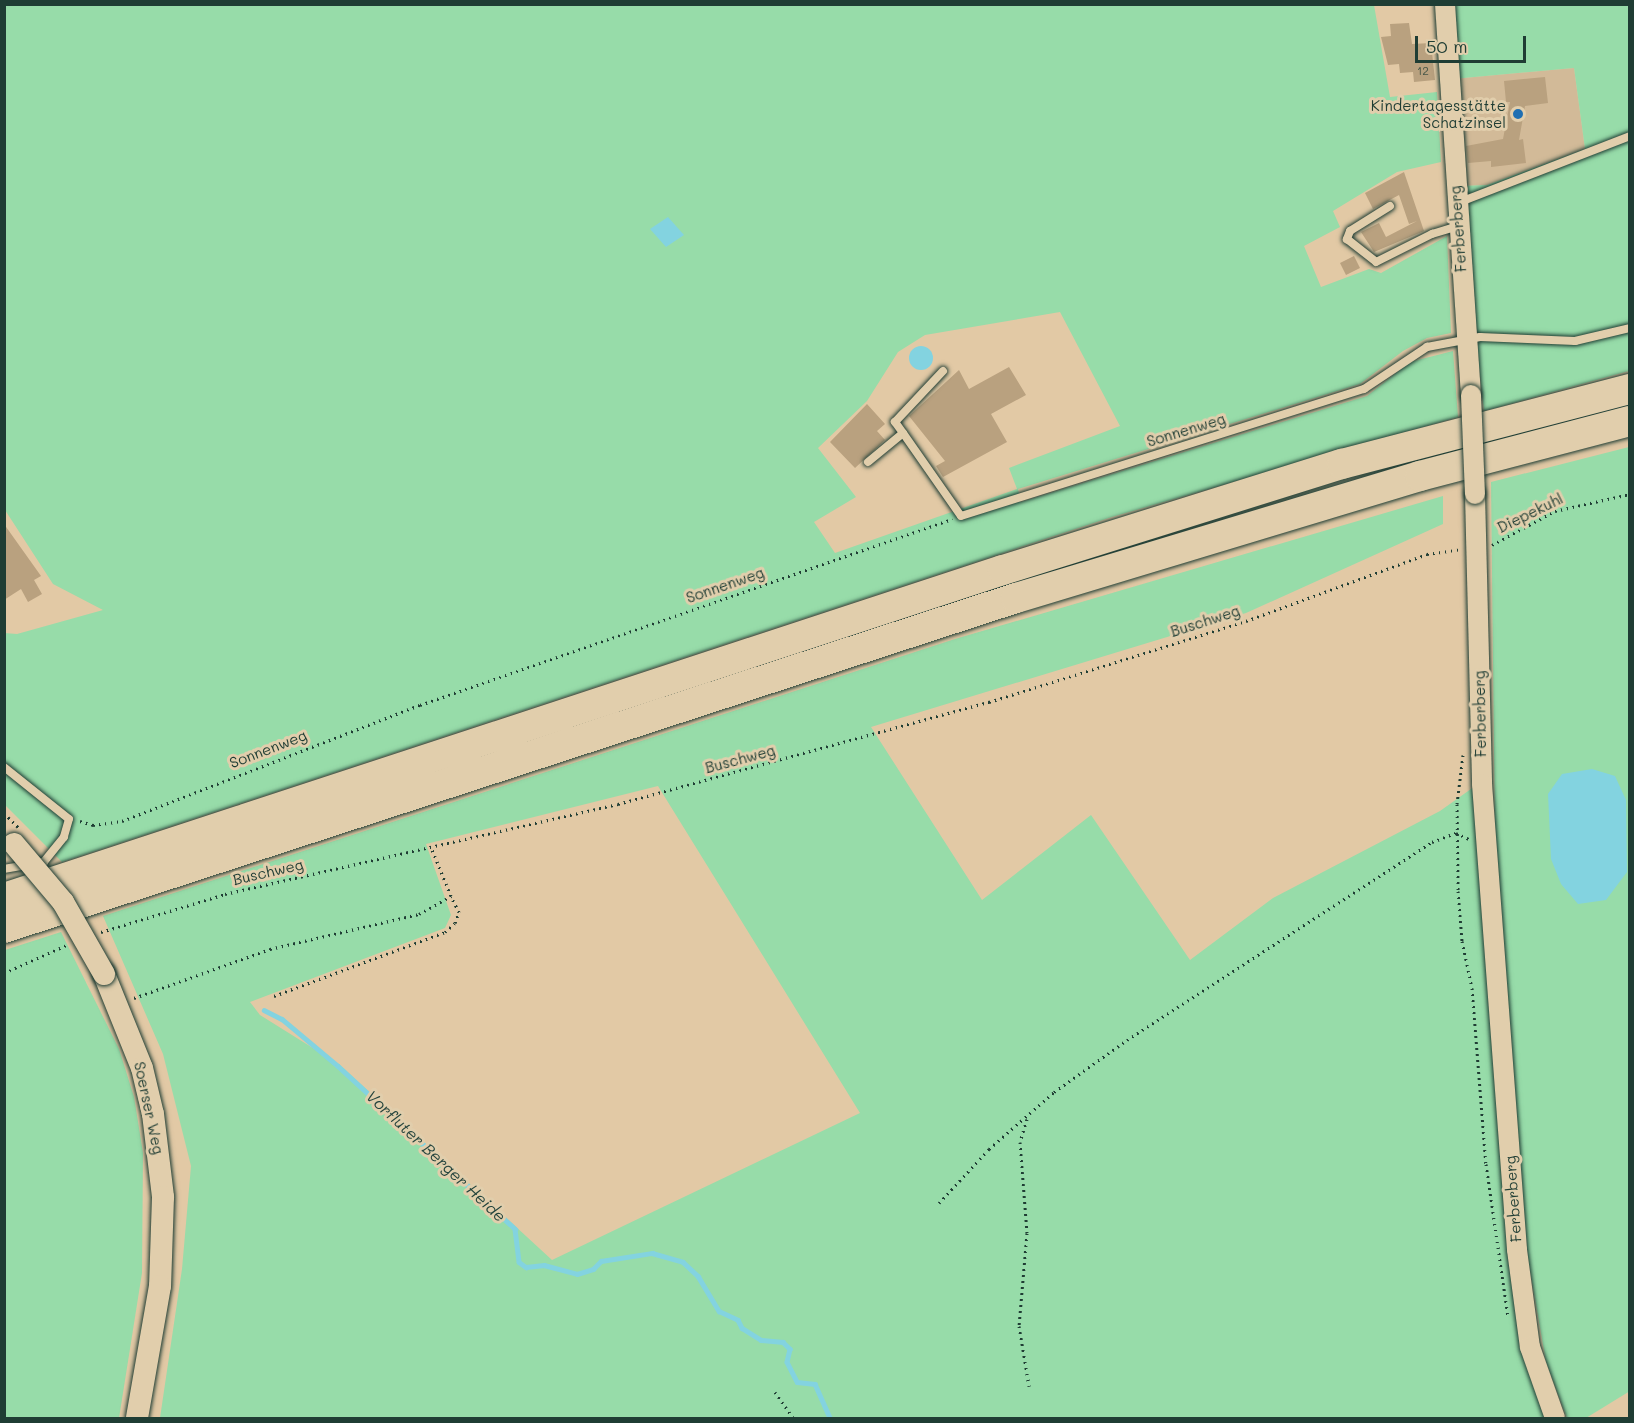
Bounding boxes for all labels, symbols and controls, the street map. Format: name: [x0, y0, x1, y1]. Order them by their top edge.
scale bar: [1418, 24, 1529, 62]
text: 50 m: [1426, 34, 1468, 58]
house number: 12: [1417, 64, 1429, 78]
place label: Kindertagesstätte Schatzinsel: [1371, 96, 1506, 131]
marker: Kindertagesstätte Schatzinsel: [1511, 107, 1525, 121]
street label: Ferberberg: [1446, 185, 1470, 273]
street label: Sonnenweg: [1145, 410, 1227, 450]
street label: Diepekuhl: [1494, 489, 1566, 537]
street label: Sonnenweg: [684, 563, 766, 607]
street label: Buschweg: [1168, 601, 1242, 641]
street label: Ferberberg: [1470, 671, 1490, 757]
street label: Sonnenweg: [227, 726, 309, 772]
street label: Buschweg: [703, 741, 777, 777]
street label: Buschweg: [231, 855, 305, 889]
street label: Soerser Weg: [130, 1060, 168, 1156]
water label: Vorfluter Berger Heide: [362, 1086, 510, 1226]
street label: Ferberberg: [1501, 1155, 1525, 1243]

